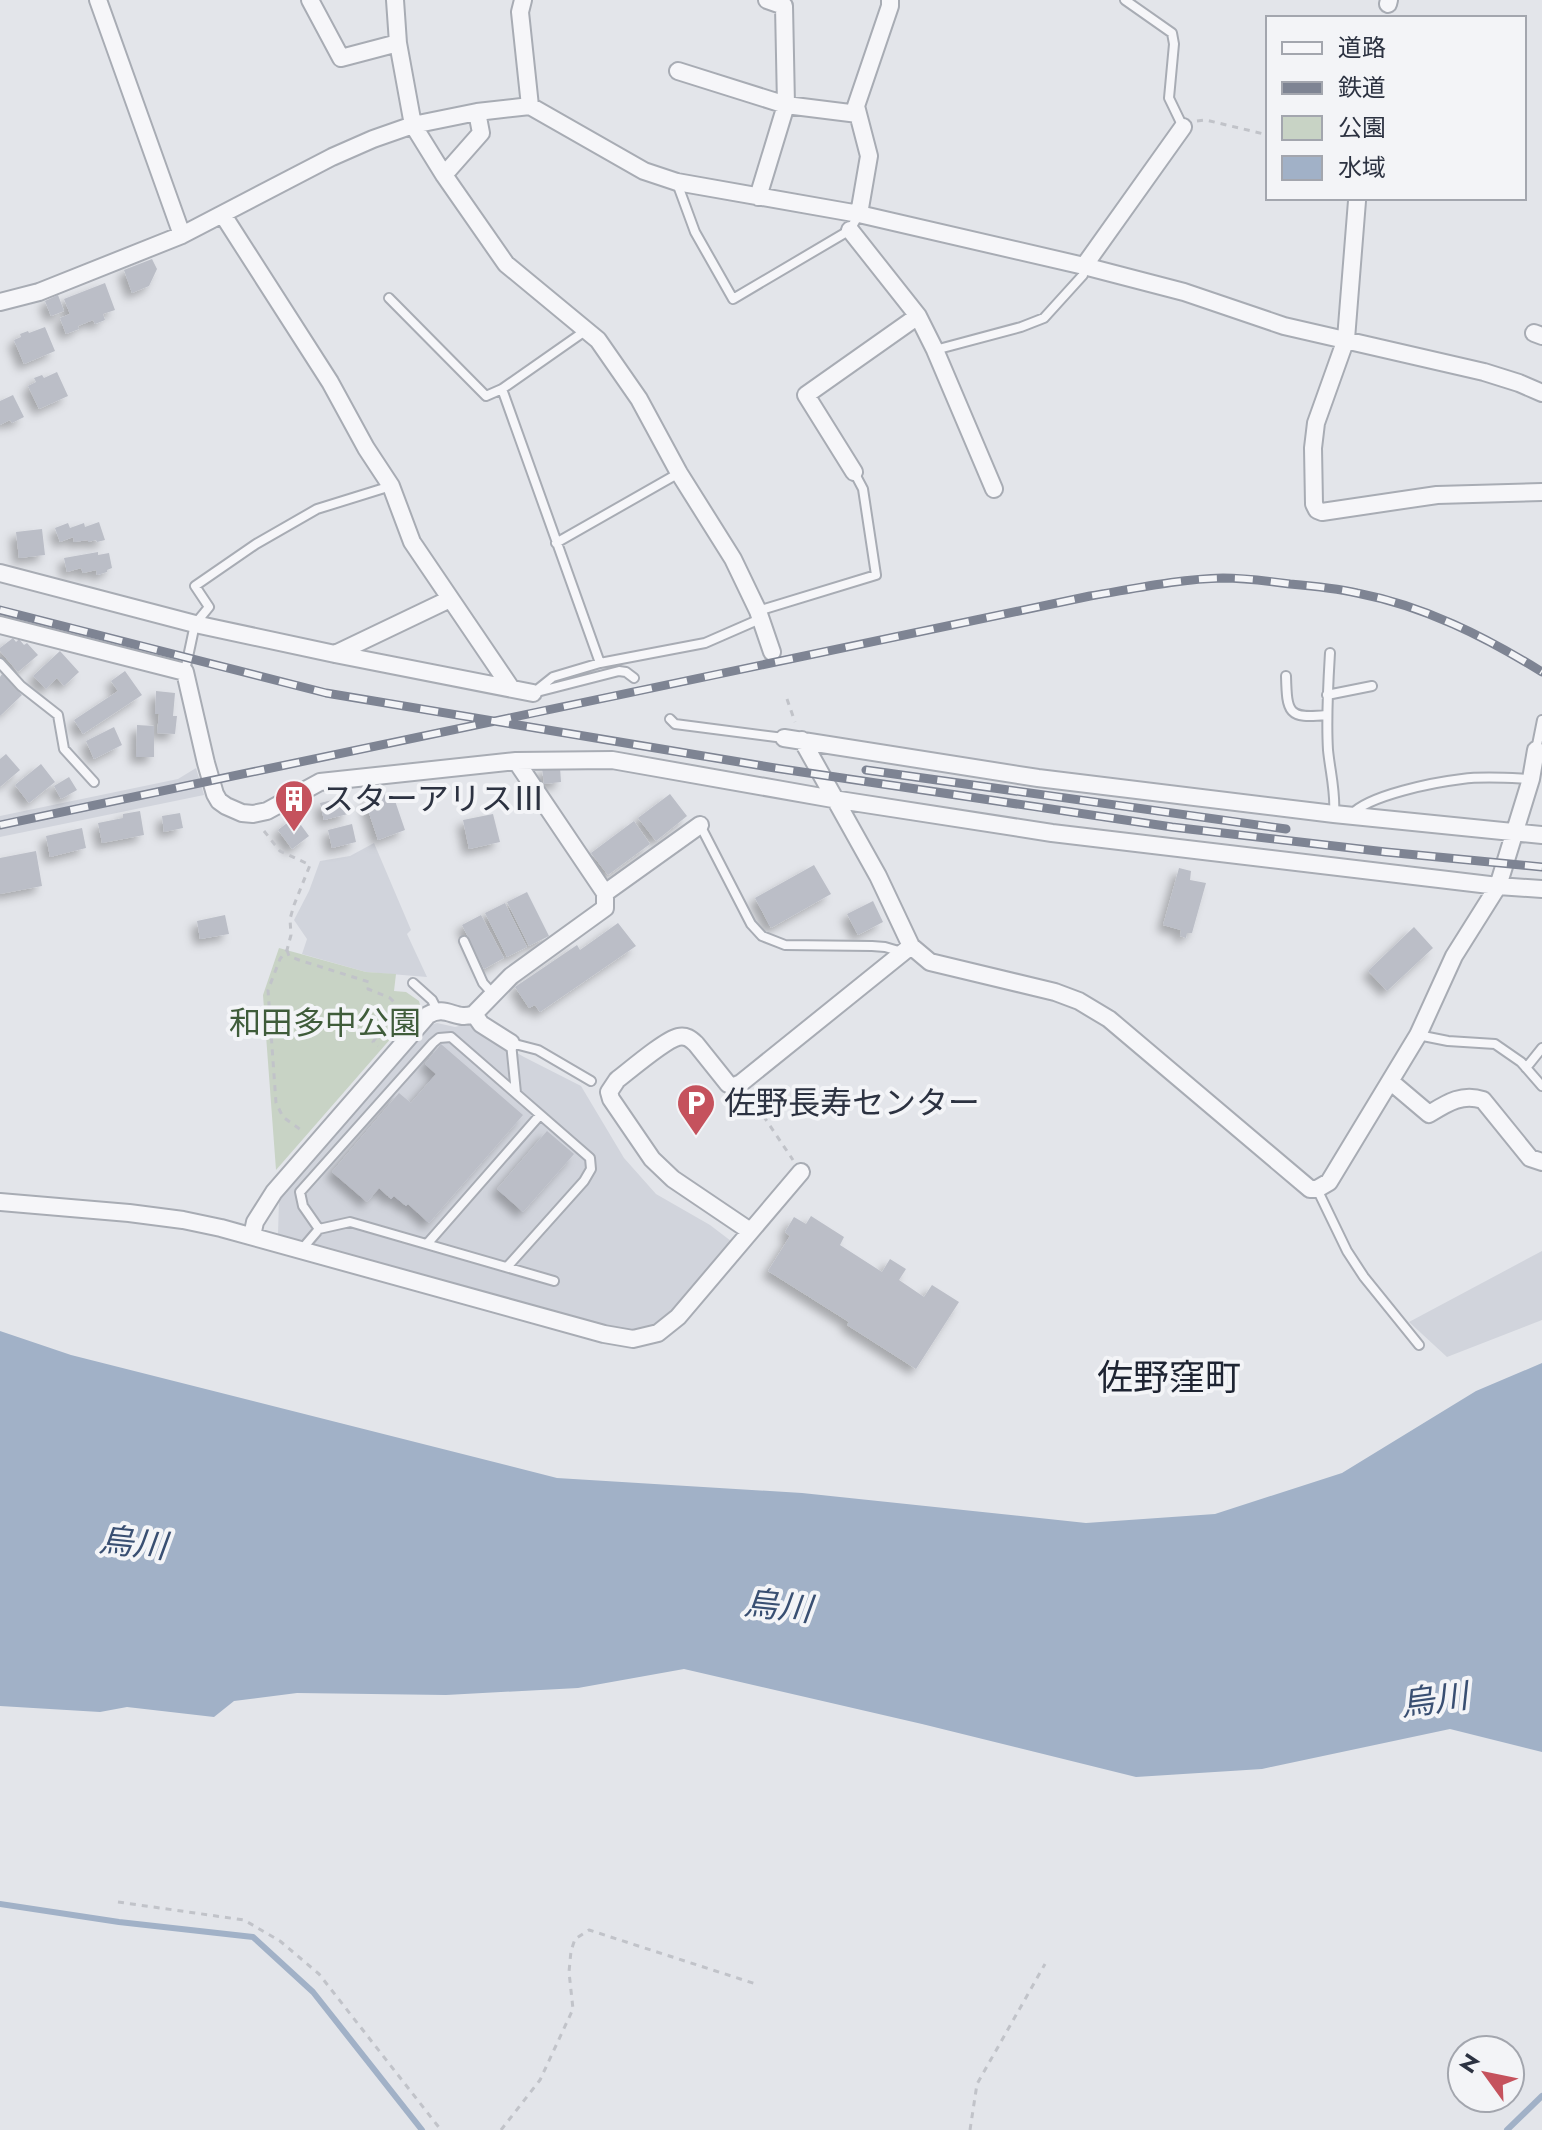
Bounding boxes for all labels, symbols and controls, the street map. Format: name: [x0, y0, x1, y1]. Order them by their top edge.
legend: [1266, 16, 1526, 200]
text: 道路: [1338, 30, 1386, 65]
text: 鉄道: [1338, 70, 1386, 105]
text: 公園: [1338, 110, 1386, 145]
text: 水域: [1338, 150, 1386, 185]
place label: スターアリスⅢ: [322, 776, 545, 822]
building icon: スターアリスⅢ: [273, 778, 315, 833]
park label: 和田多中公園: [229, 1000, 421, 1046]
place label: 佐野長寿センター: [724, 1080, 980, 1126]
parking icon: 佐野長寿センター: [675, 1082, 717, 1137]
district label: 佐野窪町: [1097, 1351, 1241, 1403]
water label: 烏川: [97, 1515, 172, 1571]
water label: 烏川: [742, 1578, 817, 1634]
water label: 烏川: [1397, 1671, 1474, 1729]
north arrow: [1446, 2034, 1526, 2114]
text: N: [1451, 2047, 1487, 2079]

